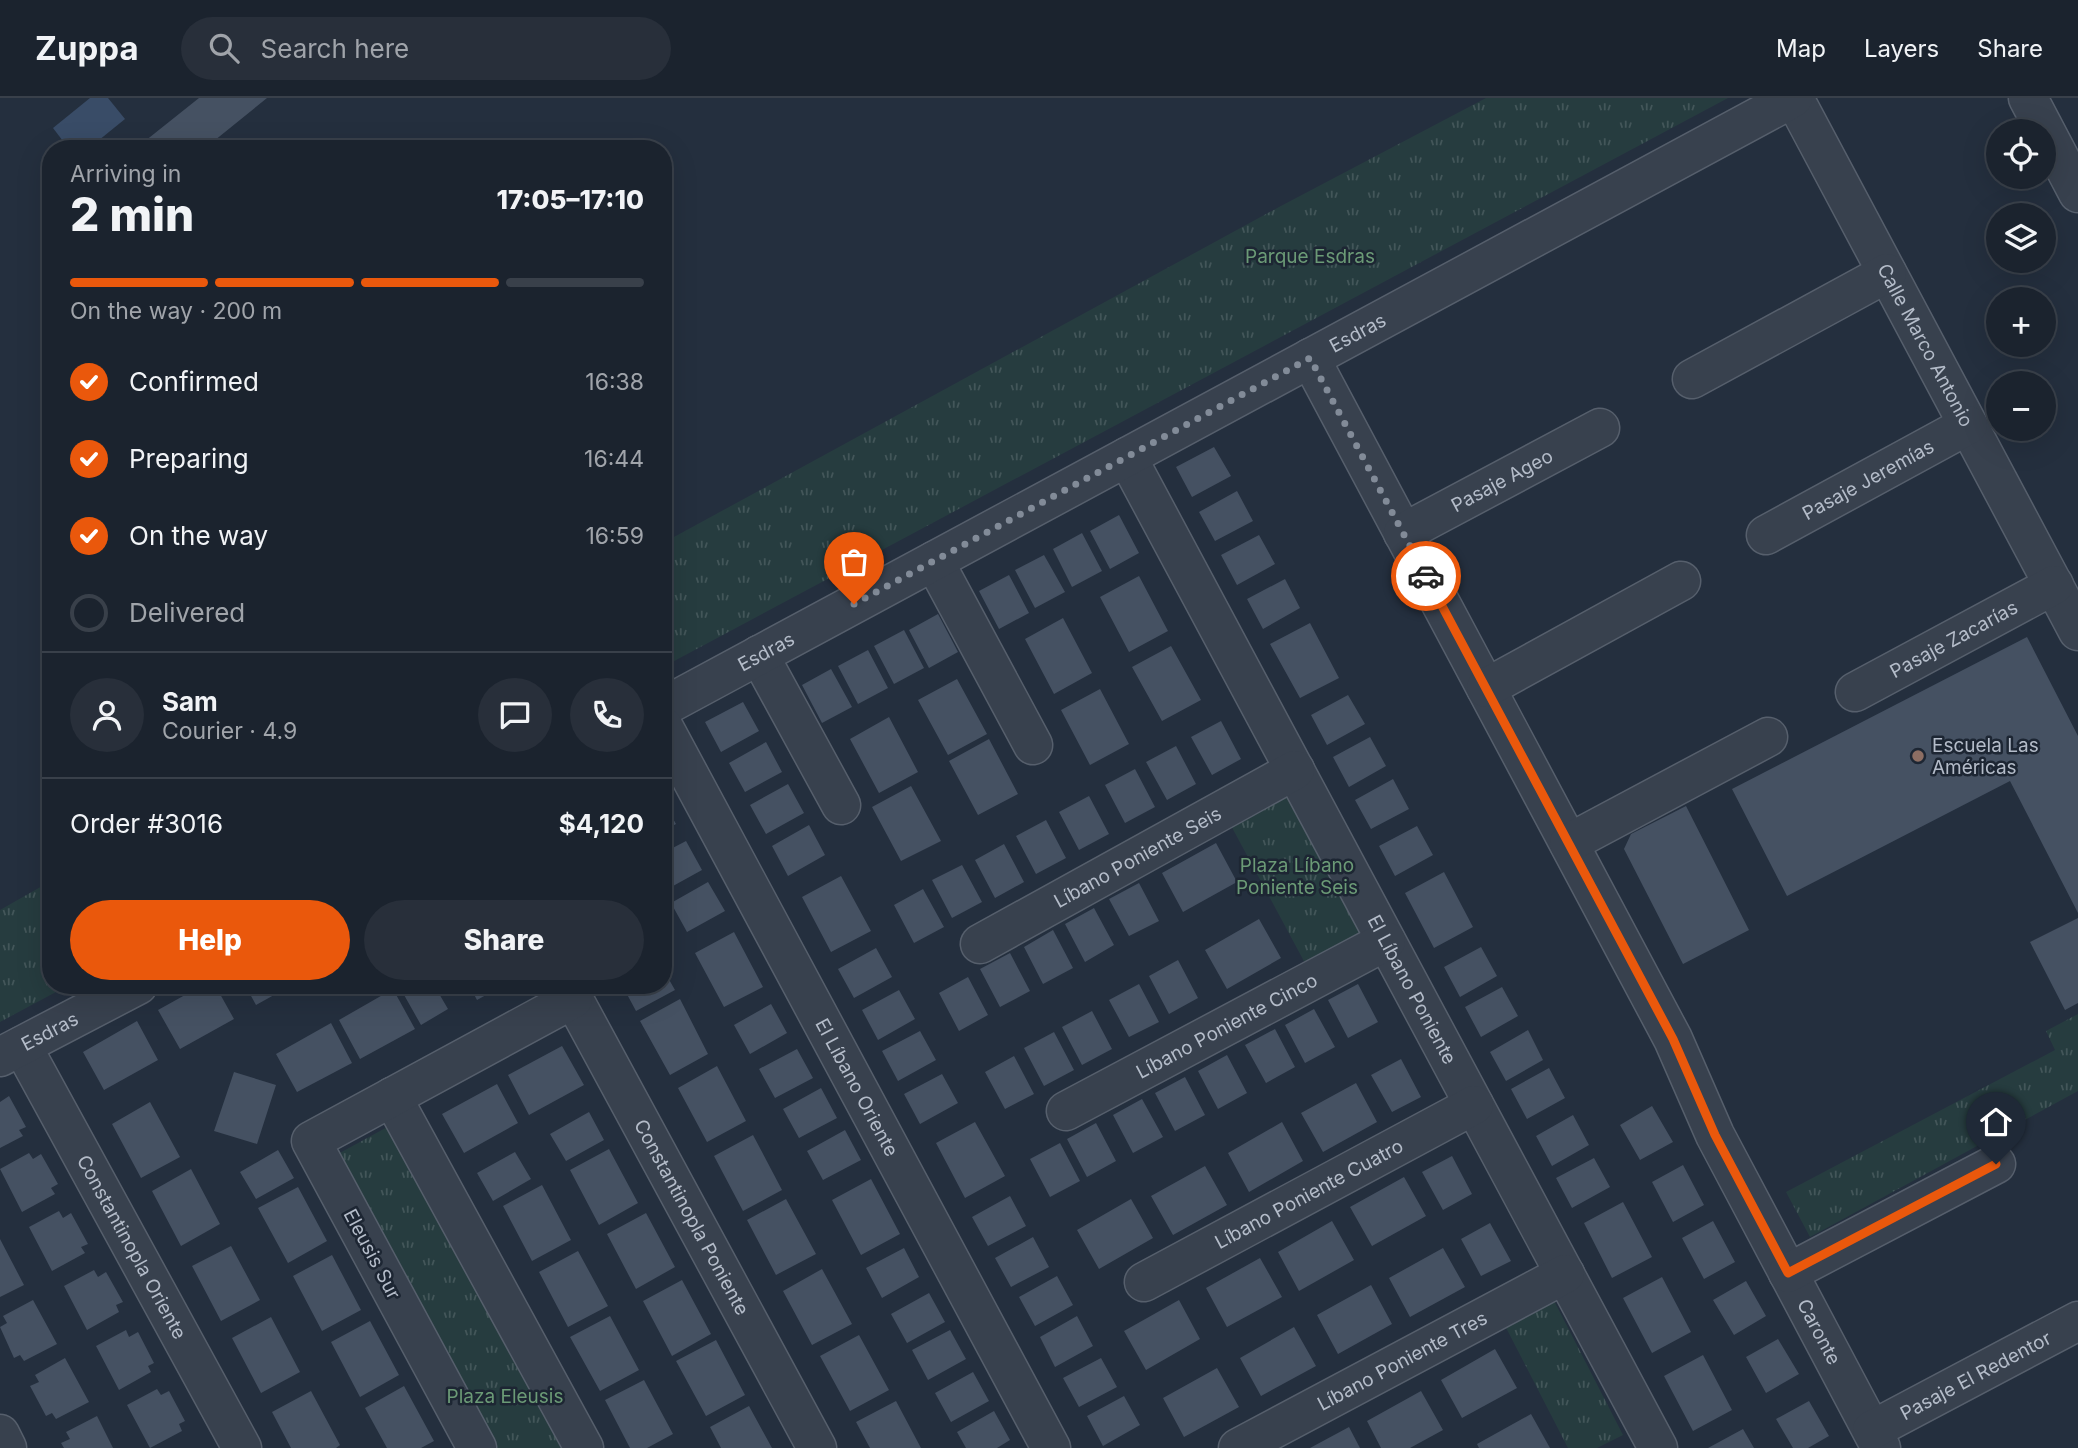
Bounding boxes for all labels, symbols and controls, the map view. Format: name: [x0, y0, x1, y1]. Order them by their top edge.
search box: [181, 17, 671, 80]
text: Zuppa: [35, 28, 139, 68]
icon: search: [205, 29, 243, 67]
text: Search here: [261, 33, 409, 64]
text: Map: [1776, 34, 1826, 63]
text: Layers: [1864, 34, 1939, 63]
text: Share: [1977, 34, 2043, 63]
map controls: [1986, 119, 2056, 441]
button: locate: [1986, 119, 2056, 189]
text: Arriving in: [70, 160, 181, 188]
text: 17:05–17:10: [496, 184, 644, 215]
text: 2 min: [70, 186, 194, 242]
button: layers: [1986, 203, 2056, 273]
park label: Parque Esdras: [1245, 245, 1375, 268]
street label: Calle Marco Antonio: [1873, 260, 1978, 431]
button: +: [1986, 287, 2056, 357]
text: On the way · 200 m: [70, 297, 282, 325]
street label: Esdras: [1325, 308, 1390, 357]
icon: check: [70, 363, 108, 401]
text: Confirmed: [129, 366, 259, 397]
text: 16:38: [585, 368, 644, 396]
button: −: [1986, 371, 2056, 441]
street label: Pasaje Jeremías: [1798, 434, 1938, 525]
icon: check: [70, 440, 108, 478]
text: Preparing: [129, 443, 249, 474]
street label: Pasaje Ageo: [1447, 444, 1557, 517]
text: 16:44: [584, 445, 644, 473]
icon: check: [70, 517, 108, 555]
text: On the way: [129, 520, 268, 551]
text: 16:59: [586, 522, 644, 550]
pin: [824, 532, 884, 604]
courier: [1391, 541, 1461, 611]
icon: bag: [835, 543, 873, 581]
icon: car: [1407, 557, 1445, 595]
street label: Pasaje Zacarías: [1886, 595, 2021, 683]
text: Delivered: [129, 597, 245, 628]
street label: Esdras: [734, 627, 798, 676]
button: person: [70, 678, 144, 752]
button: chat: [478, 678, 552, 752]
button: phone: [570, 678, 644, 752]
text: Sam: [162, 686, 218, 717]
text: Courier · 4.9: [162, 717, 297, 745]
place label: Escuela Las Américas: [1932, 734, 2039, 779]
marker: Escuela Las Américas: [1910, 748, 1926, 764]
street label: Líbano Poniente Seis: [1050, 801, 1225, 912]
text: Order #3016: [70, 808, 223, 839]
text: $4,120: [559, 808, 644, 839]
park label: Plaza Líbano Poniente Seis: [1236, 854, 1358, 899]
button: Help: [70, 900, 350, 980]
button: Share: [364, 900, 644, 980]
street label: El Líbano Poniente: [1363, 911, 1462, 1068]
street label: Líbano Poniente Cinco: [1132, 968, 1321, 1083]
street label: Esdras: [17, 1007, 82, 1055]
street label: El Líbano Oriente: [811, 1014, 903, 1160]
pin: [1966, 1092, 2026, 1164]
icon: home: [1977, 1103, 2015, 1141]
street label: Constantinopla Poniente: [629, 1115, 754, 1319]
street label: Líbano Poniente Cuatro: [1211, 1134, 1407, 1253]
street label: Constantinopla Oriente: [72, 1151, 192, 1343]
street label: Eleusis Sur: [339, 1205, 405, 1303]
street label: Caronte: [1792, 1295, 1846, 1368]
street label: Líbano Poniente Tres: [1313, 1306, 1491, 1415]
street label: Pasaje El Redentor: [1896, 1326, 2055, 1425]
park label: Plaza Eleusis: [447, 1385, 563, 1408]

